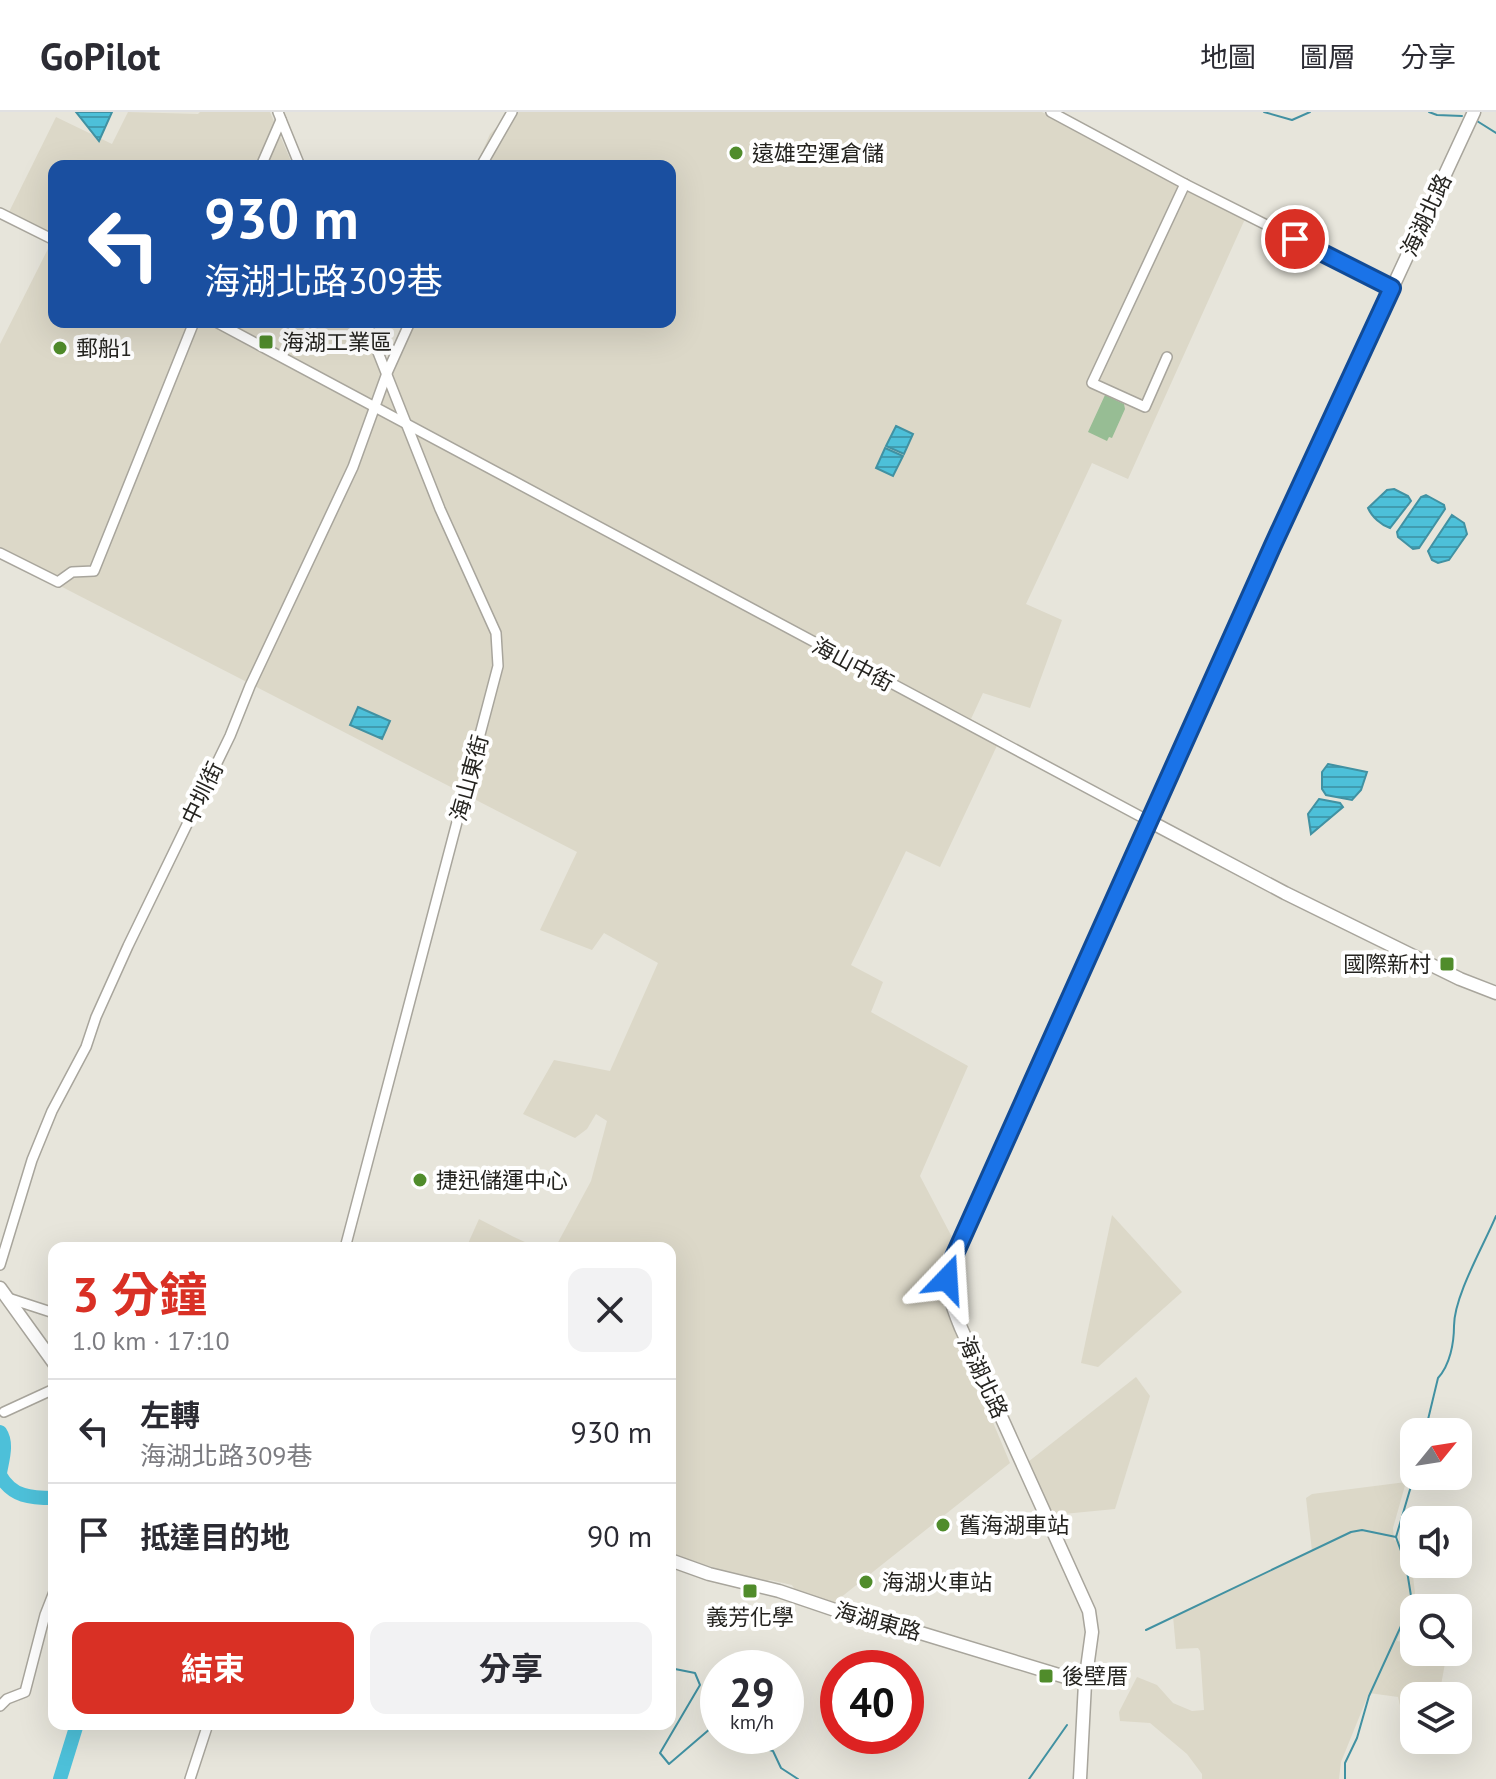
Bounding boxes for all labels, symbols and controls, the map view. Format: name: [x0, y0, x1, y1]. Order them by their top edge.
text: GoPilot: [40, 31, 160, 80]
text: 地圖: [1200, 38, 1256, 75]
text: 圖層: [1300, 38, 1356, 75]
text: 分享: [1400, 38, 1456, 75]
place label: 遠雄空運倉儲: [752, 139, 884, 167]
marker: 遠雄空運倉儲: [727, 144, 745, 162]
street label: 海湖北路: [1395, 169, 1457, 261]
text: 930 m: [204, 182, 359, 254]
icon: left: [72, 192, 176, 296]
pin: [1261, 205, 1329, 273]
icon: arrive: [1273, 217, 1317, 261]
text: 海湖北路309巷: [204, 257, 443, 304]
place label: 海湖工業區: [282, 328, 392, 356]
marker: 海湖工業區: [257, 333, 275, 351]
place label: 郵船1: [76, 334, 132, 362]
marker: 郵船1: [51, 339, 69, 357]
street label: 海山中街: [808, 631, 898, 697]
street label: 海山東街: [444, 732, 494, 824]
street label: 中圳街: [175, 757, 229, 829]
place label: 國際新村: [1343, 950, 1431, 978]
marker: 國際新村: [1438, 955, 1456, 973]
place label: 捷迅儲運中心: [436, 1166, 568, 1194]
marker: 捷迅儲運中心: [411, 1171, 429, 1189]
position arrow: [905, 1237, 989, 1321]
text: 3 分鐘: [72, 1263, 207, 1325]
button: close: [568, 1268, 652, 1352]
text: 1.0 km · 17:10: [72, 1324, 230, 1357]
street label: 海湖北路: [952, 1331, 1014, 1423]
text: 左轉: [140, 1395, 200, 1434]
icon: left: [72, 1409, 116, 1453]
text: 930 m: [571, 1412, 652, 1451]
north arrow: [1400, 1418, 1472, 1490]
map controls: [1400, 1418, 1472, 1754]
text: 海湖北路309巷: [140, 1439, 313, 1472]
button: sound: [1400, 1506, 1472, 1578]
place label: 舊海湖車站: [959, 1511, 1069, 1539]
icon: arrive: [72, 1513, 116, 1557]
text: 90 m: [587, 1516, 652, 1555]
marker: 舊海湖車站: [934, 1516, 952, 1534]
text: 抵達目的地: [140, 1517, 290, 1556]
place label: 海湖火車站: [882, 1568, 992, 1596]
marker: 海湖火車站: [857, 1573, 875, 1591]
marker: 義芳化學: [741, 1582, 759, 1600]
button: search: [1400, 1594, 1472, 1666]
street label: 海湖東路: [832, 1596, 924, 1646]
place label: 義芳化學: [706, 1603, 794, 1631]
button: 結束: [72, 1622, 354, 1714]
button: 分享: [370, 1622, 652, 1714]
speed limit sign: 40: [820, 1650, 924, 1754]
place label: 後壁厝: [1062, 1662, 1128, 1690]
text: 29: [729, 1666, 775, 1718]
marker: 後壁厝: [1037, 1667, 1055, 1685]
button: layers: [1400, 1682, 1472, 1754]
text: km/h: [730, 1709, 774, 1735]

